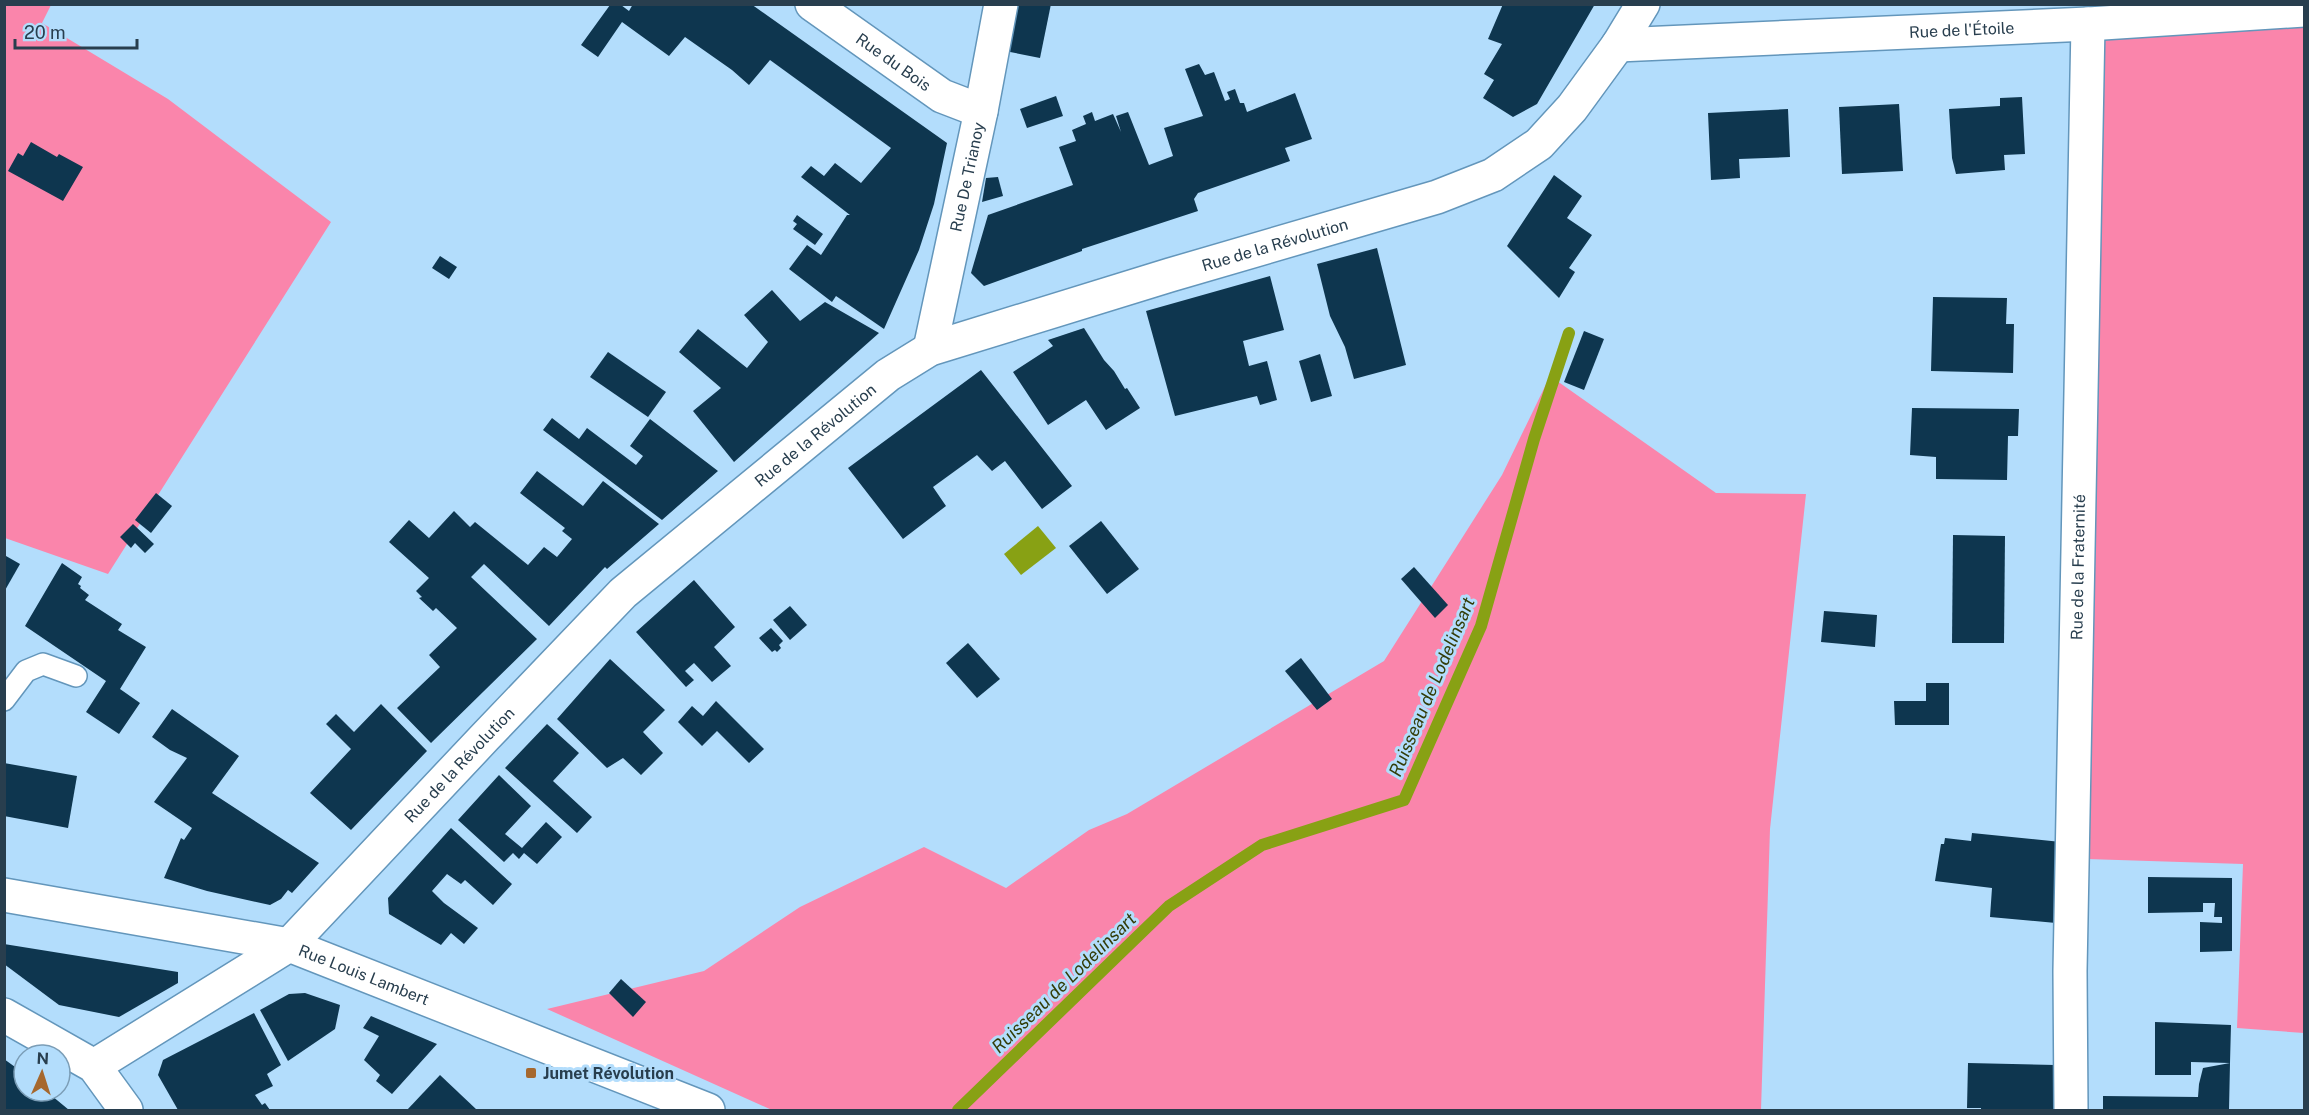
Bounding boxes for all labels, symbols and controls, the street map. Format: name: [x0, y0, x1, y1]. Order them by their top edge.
scale bar: [15, 12, 136, 50]
street label: Rue de l'Étoile: [1909, 18, 2015, 42]
text: 20 m: [24, 22, 66, 43]
street label: Rue du Bois: [852, 29, 934, 95]
street label: Rue De Trianoy: [946, 120, 988, 234]
street label: Rue de la Révolution: [1199, 215, 1350, 275]
street label: Rue de la Révolution: [751, 380, 880, 491]
street label: Rue de la Fraternité: [2067, 494, 2089, 640]
water label: Ruisseau de Lodelinsart: [1384, 594, 1479, 780]
street label: Rue de la Révolution: [401, 703, 518, 826]
water label: Ruisseau de Lodelinsart: [987, 908, 1140, 1057]
street label: Rue Louis Lambert: [296, 941, 432, 1009]
north arrow: [12, 1043, 72, 1103]
text: N: [36, 1049, 50, 1068]
place label: Jumet Révolution: [543, 1064, 674, 1083]
marker: Jumet Révolution: [524, 1066, 538, 1080]

